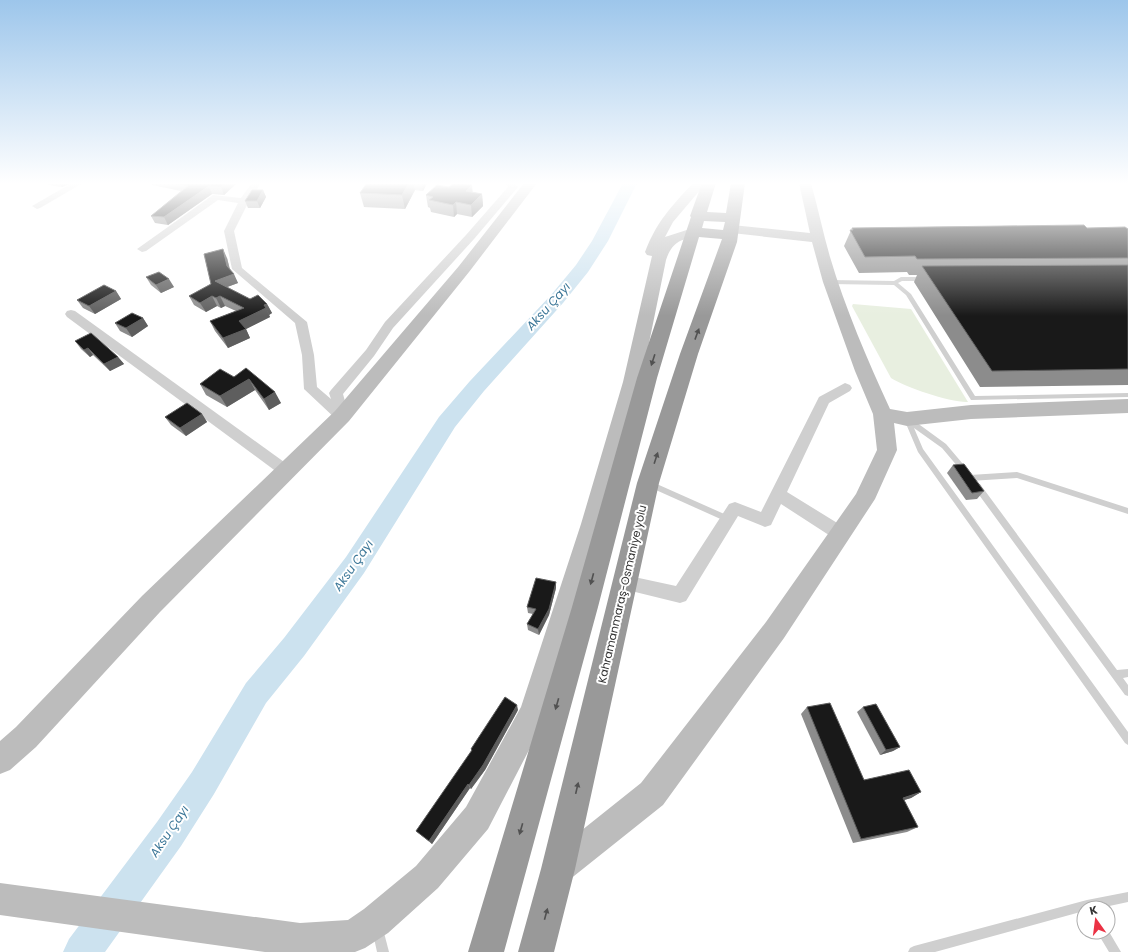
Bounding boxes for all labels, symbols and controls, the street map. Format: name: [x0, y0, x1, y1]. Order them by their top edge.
water label: Aksu Çayı: [521, 278, 574, 334]
one-way arrow: [694, 328, 700, 340]
one-way arrow: [650, 354, 656, 366]
one-way arrow: [653, 451, 659, 463]
street label: Kahramanmaraş-Osmaniye yolu: [594, 503, 650, 685]
water label: Aksu Çayı: [329, 536, 377, 595]
one-way arrow: [589, 573, 595, 586]
one-way arrow: [554, 699, 560, 711]
one-way arrow: [575, 782, 581, 794]
water label: Aksu Çayı: [145, 802, 193, 861]
one-way arrow: [518, 824, 524, 836]
north arrow: [1076, 900, 1116, 940]
text: K: [1088, 902, 1100, 919]
one-way arrow: [543, 908, 549, 920]

